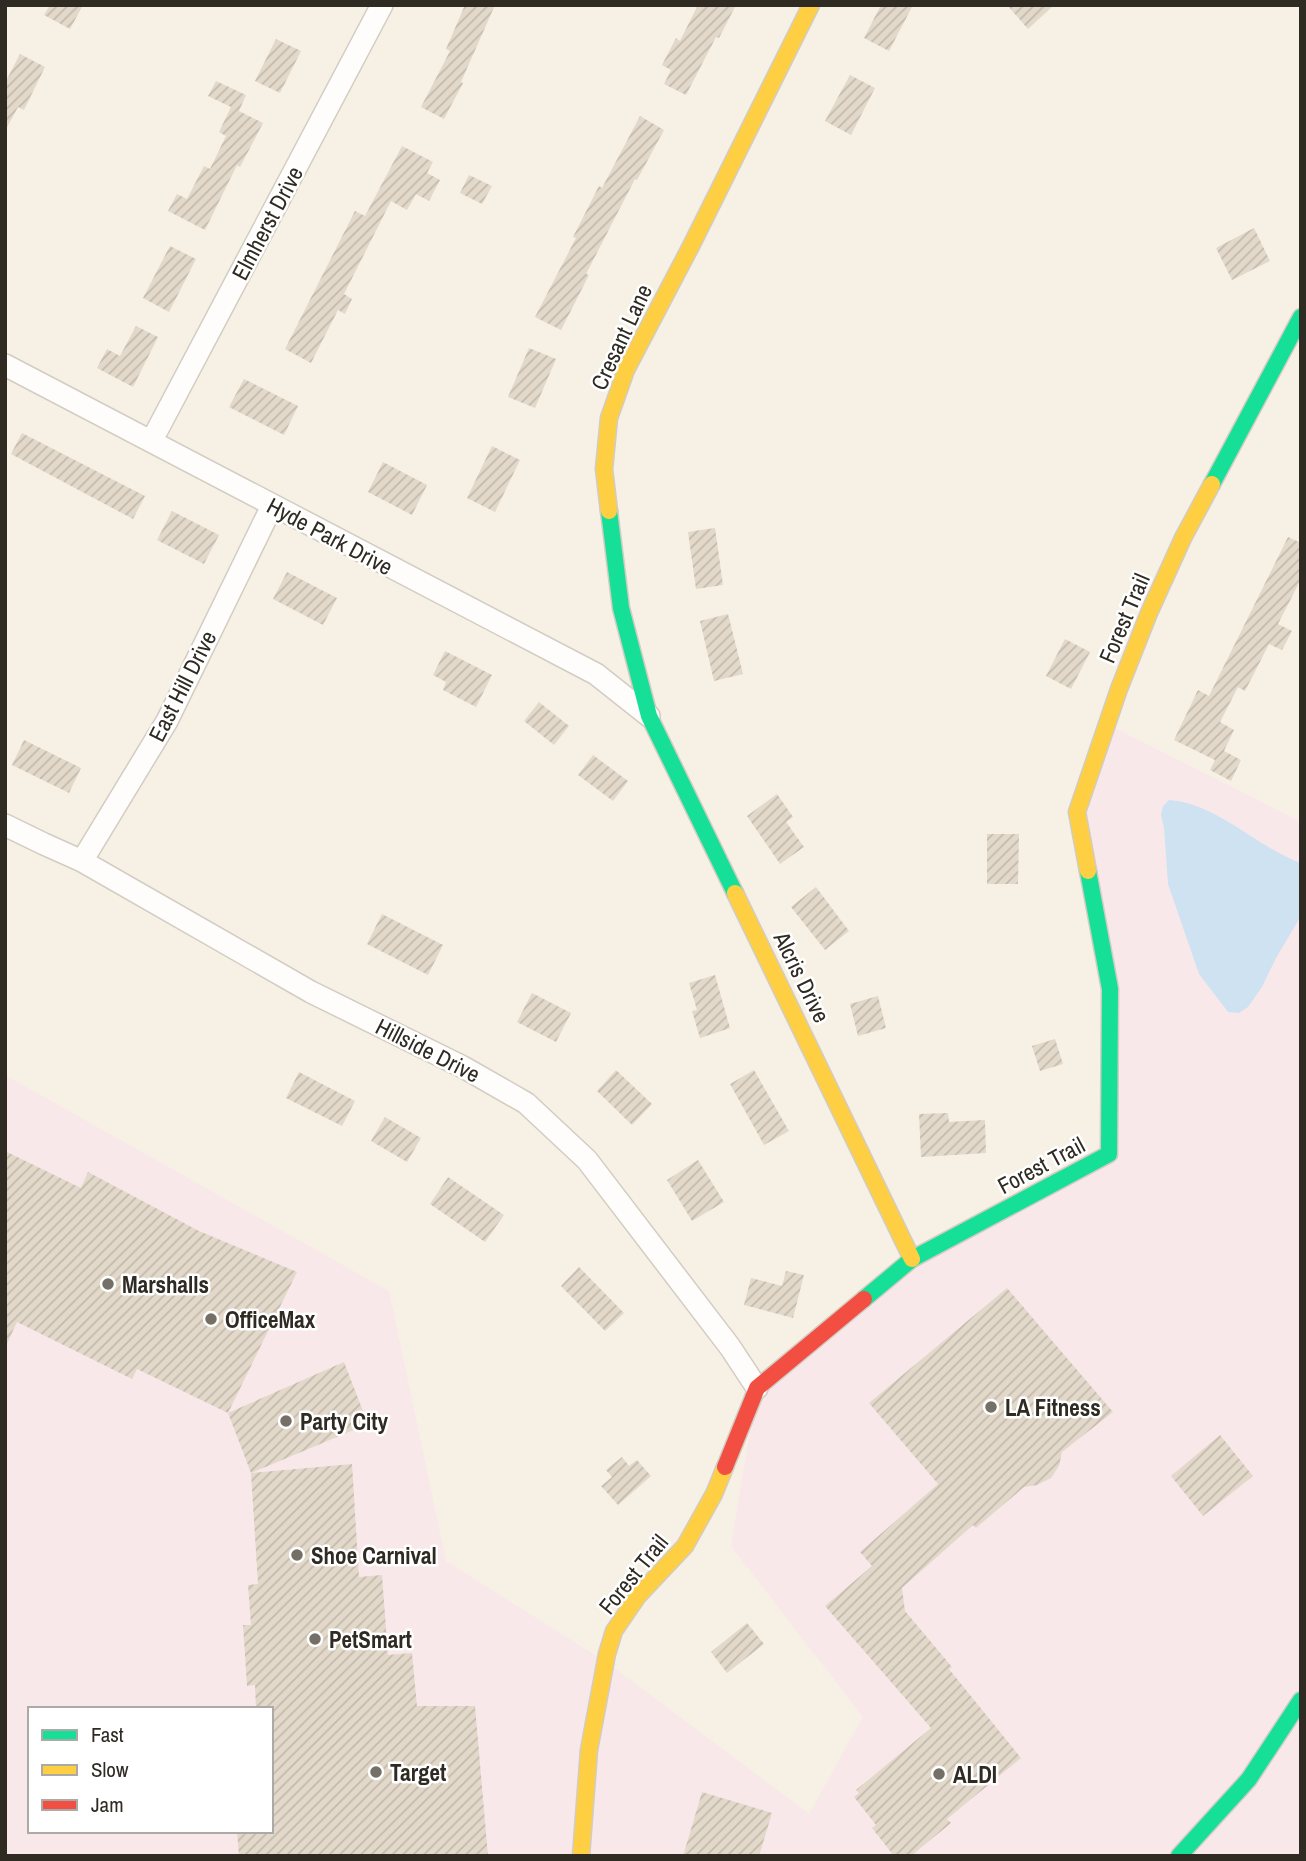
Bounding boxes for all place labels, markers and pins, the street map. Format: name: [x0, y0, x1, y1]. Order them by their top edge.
place label: Marshalls: [122, 1269, 209, 1300]
marker: Marshalls: [100, 1276, 116, 1292]
place label: OfficeMax: [225, 1304, 316, 1335]
marker: OfficeMax: [203, 1311, 219, 1327]
place label: LA Fitness: [1005, 1392, 1101, 1423]
marker: LA Fitness: [983, 1399, 999, 1415]
place label: Party City: [300, 1406, 389, 1437]
marker: Party City: [278, 1413, 294, 1429]
place label: Shoe Carnival: [311, 1540, 437, 1571]
marker: Shoe Carnival: [289, 1547, 305, 1563]
place label: PetSmart: [329, 1624, 412, 1655]
marker: PetSmart: [307, 1631, 323, 1647]
place label: Target: [390, 1757, 446, 1788]
place label: ALDI: [953, 1759, 997, 1790]
marker: Target: [368, 1764, 384, 1780]
marker: ALDI: [931, 1766, 947, 1782]

